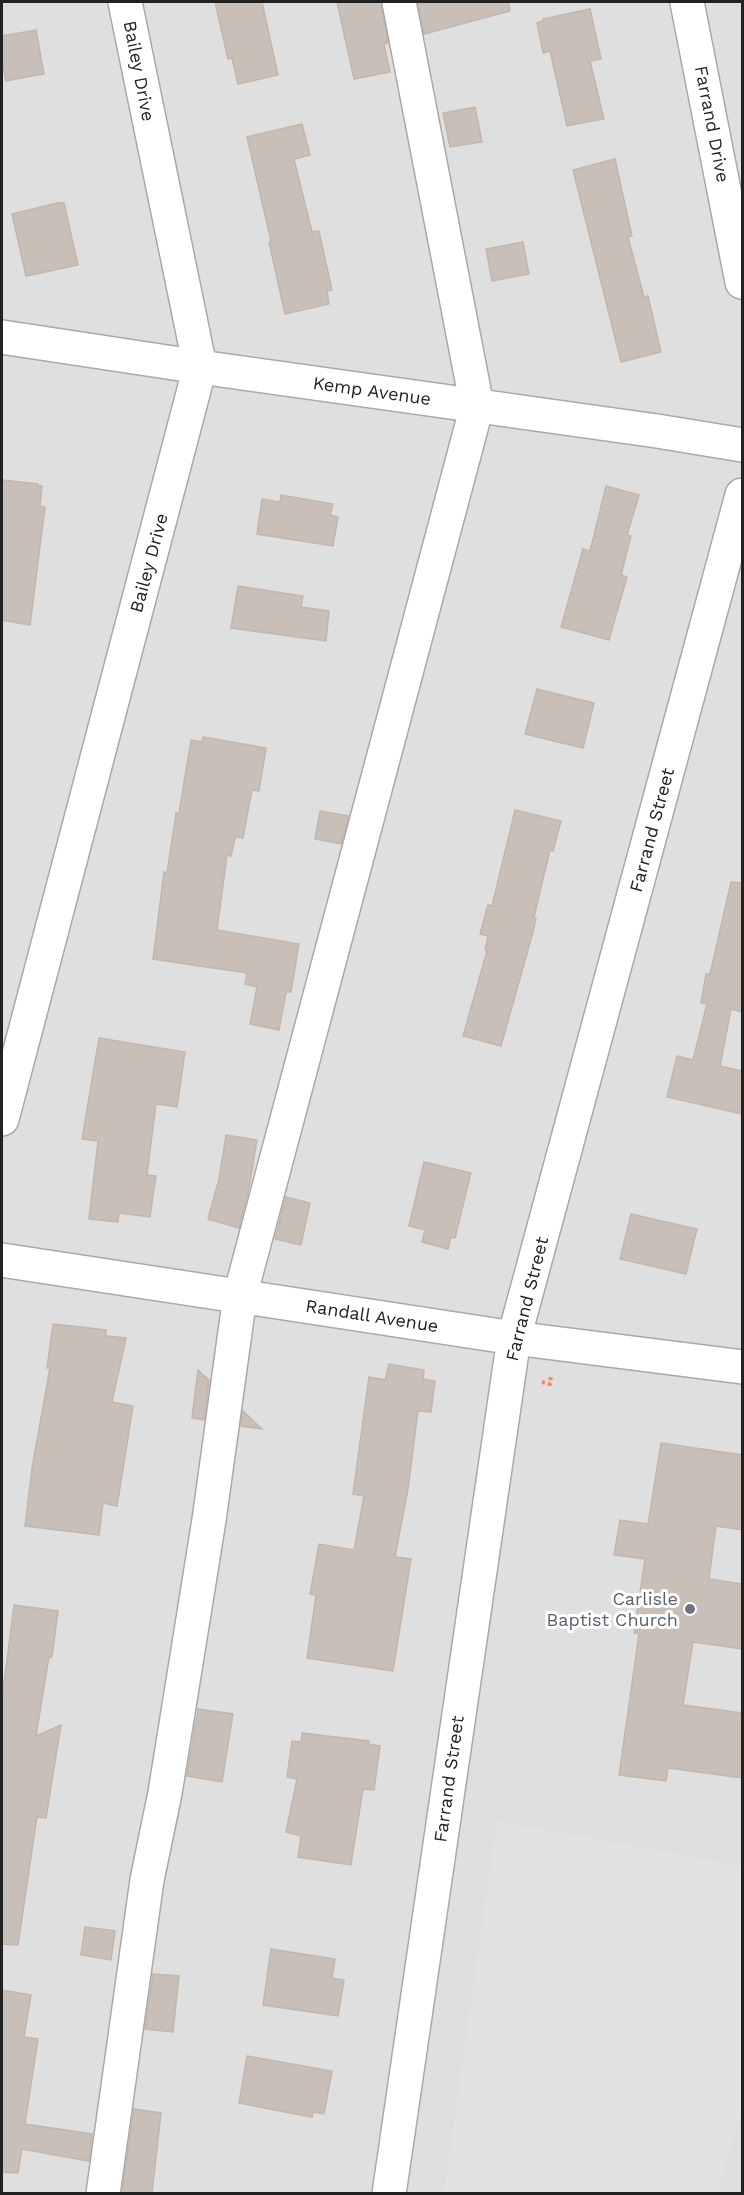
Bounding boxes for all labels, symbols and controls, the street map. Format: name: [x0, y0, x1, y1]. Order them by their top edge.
street label: Bailey Drive: [119, 19, 160, 123]
street label: Farrand Drive: [691, 64, 734, 184]
street label: Kemp Avenue: [312, 372, 432, 409]
street label: Bailey Drive: [125, 511, 172, 615]
street label: Farrand Street: [625, 765, 678, 894]
street label: Farrand Street: [501, 1234, 552, 1363]
street label: Randall Avenue: [304, 1295, 440, 1336]
place label: Carlisle Baptist Church: [547, 1588, 678, 1630]
marker: Carlisle Baptist Church: [683, 1602, 697, 1616]
street label: Farrand Street: [429, 1714, 468, 1844]

